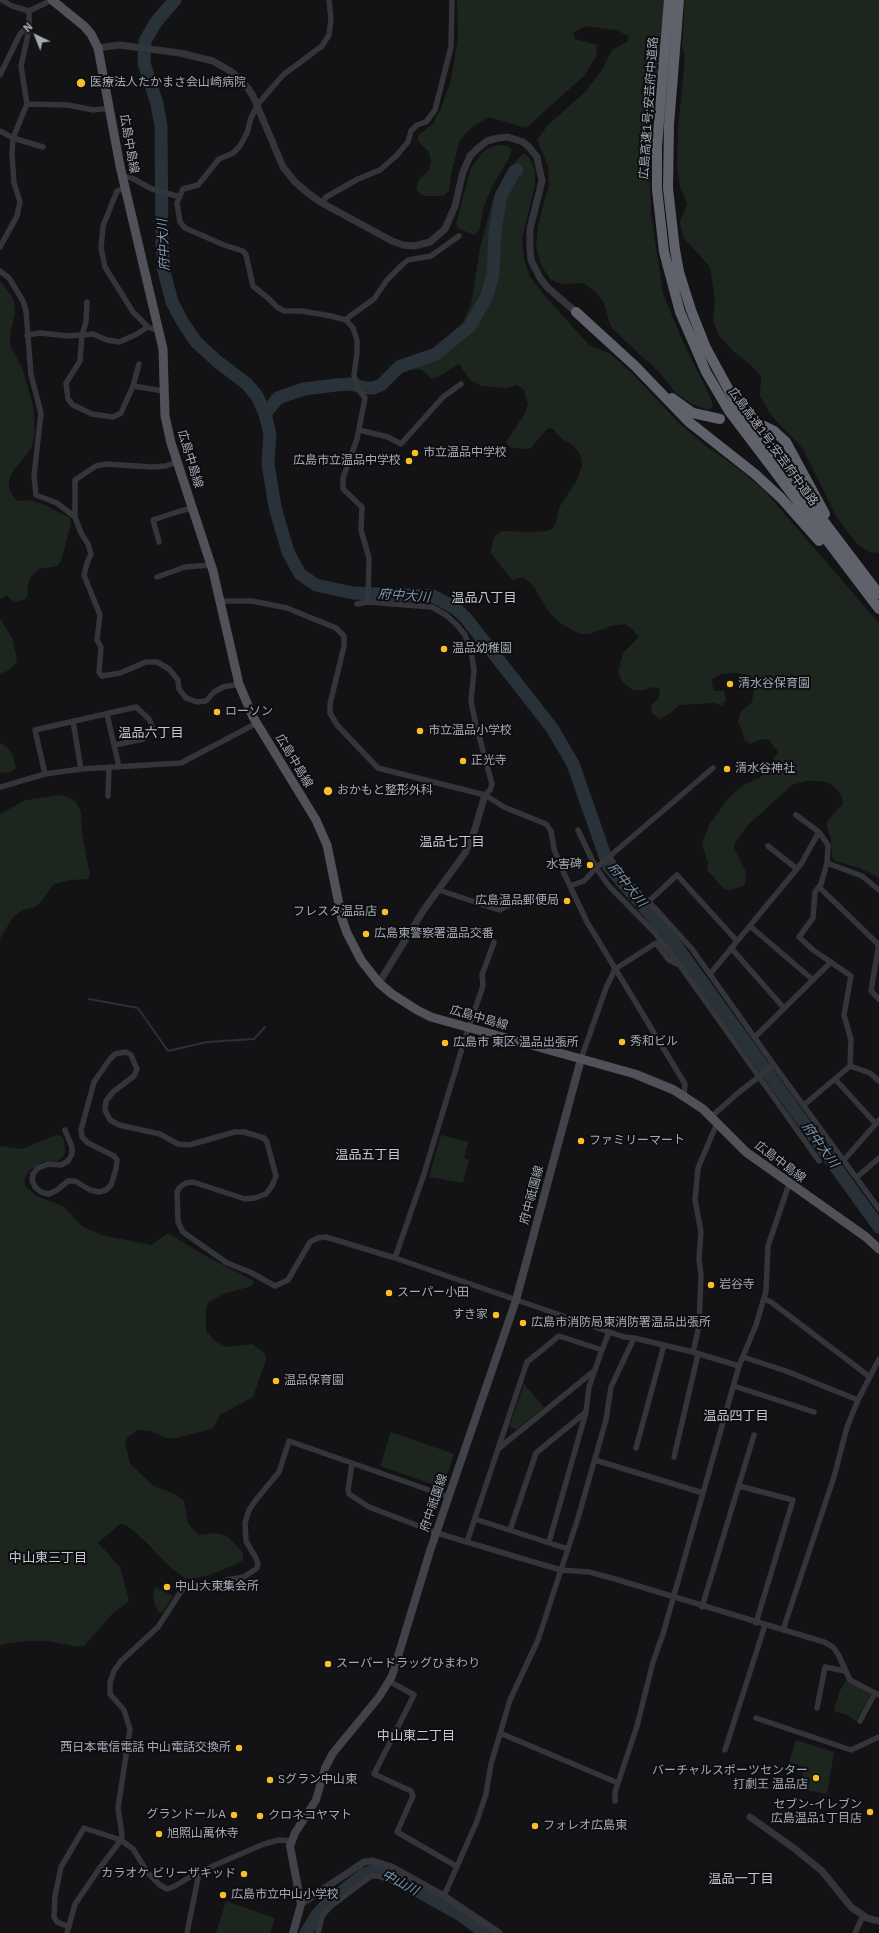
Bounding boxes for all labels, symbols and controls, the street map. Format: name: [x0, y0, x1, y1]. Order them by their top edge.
north arrow: [16, 16, 56, 56]
text: N: [20, 19, 36, 35]
street label: 広島高速1号;安芸府中道路: [637, 36, 661, 180]
place label: 医療法人たかまさ会山崎病院: [90, 76, 246, 90]
marker: 医療法人たかまさ会山崎病院: [75, 77, 87, 89]
street label: 広島中島線: [117, 113, 141, 175]
water label: 府中大川: [155, 219, 173, 271]
street label: 広島高速1号;安芸府中道路: [725, 385, 821, 509]
street label: 広島中島線: [174, 428, 206, 490]
place label: 市立温品中学校: [423, 446, 507, 460]
marker: 市立温品中学校: [410, 448, 420, 458]
place label: 広島市立温品中学校: [293, 454, 401, 468]
marker: 広島市立温品中学校: [404, 456, 414, 466]
water label: 府中大川: [378, 586, 430, 606]
district label: 温品八丁目: [452, 590, 516, 606]
place label: 温品幼稚園: [452, 642, 512, 656]
marker: 温品幼稚園: [439, 644, 449, 654]
place label: 清水谷保育園: [738, 677, 810, 691]
marker: 清水谷保育園: [725, 679, 735, 689]
place label: ローソン: [225, 705, 273, 719]
marker: ローソン: [212, 707, 222, 717]
place label: 市立温品小学校: [428, 724, 512, 738]
district label: 温品六丁目: [119, 725, 183, 741]
marker: 市立温品小学校: [415, 726, 425, 736]
street label: 広島中島線: [272, 732, 316, 790]
place label: 正光寺: [471, 754, 507, 768]
marker: 正光寺: [458, 756, 468, 766]
place label: 清水谷神社: [735, 762, 795, 776]
marker: 清水谷神社: [722, 764, 732, 774]
place label: おかもと整形外科: [337, 784, 433, 798]
marker: おかもと整形外科: [322, 785, 334, 797]
district label: 温品七丁目: [420, 834, 484, 850]
place label: 水害碑: [546, 858, 582, 872]
marker: 水害碑: [585, 860, 595, 870]
water label: 府中大川: [605, 860, 649, 910]
place label: 広島温品郵便局: [475, 894, 559, 908]
marker: 広島温品郵便局: [562, 896, 572, 906]
place label: フレスタ温品店: [293, 905, 377, 919]
marker: フレスタ温品店: [380, 907, 390, 917]
place label: 広島東警察署温品交番: [374, 927, 494, 941]
marker: 広島東警察署温品交番: [361, 929, 371, 939]
street label: 広島中島線: [448, 1003, 510, 1033]
place label: 秀和ビル: [630, 1035, 678, 1049]
place label: 広島市 東区 温品出張所: [453, 1036, 579, 1050]
marker: 秀和ビル: [617, 1037, 627, 1047]
marker: 広島市 東区 温品出張所: [440, 1038, 450, 1048]
water label: 府中大川: [798, 1119, 842, 1171]
place label: ファミリーマート: [589, 1134, 685, 1148]
marker: ファミリーマート: [576, 1136, 586, 1146]
street label: 広島中島線: [752, 1138, 808, 1186]
district label: 温品五丁目: [336, 1147, 400, 1163]
street label: 府中祇園線: [517, 1164, 547, 1226]
place label: 岩谷寺: [719, 1278, 755, 1292]
marker: 岩谷寺: [706, 1280, 716, 1290]
place label: スーパー小田: [397, 1286, 469, 1300]
marker: スーパー小田: [384, 1288, 394, 1298]
place label: すき家: [452, 1308, 488, 1322]
marker: すき家: [491, 1310, 501, 1320]
place label: 広島市消防局東消防署温品出張所: [531, 1316, 711, 1330]
marker: 広島市消防局東消防署温品出張所: [518, 1318, 528, 1328]
place label: 温品保育園: [284, 1374, 344, 1388]
marker: 温品保育園: [271, 1376, 281, 1386]
district label: 温品四丁目: [704, 1408, 768, 1424]
street label: 府中祇園線: [417, 1472, 451, 1534]
district label: 中山東三丁目: [9, 1550, 87, 1566]
place label: 中山大東集会所: [175, 1580, 259, 1594]
marker: 中山大東集会所: [162, 1582, 172, 1592]
place label: スーパードラッグひまわり: [336, 1657, 480, 1671]
marker: スーパードラッグひまわり: [323, 1659, 333, 1669]
district label: 中山東二丁目: [377, 1728, 455, 1744]
place label: 西日本電信電話 中山電話交換所: [60, 1741, 231, 1755]
marker: 西日本電信電話 中山電話交換所: [234, 1743, 244, 1753]
place label: バーチャルスポーツセンター 打劇王 温品店: [652, 1764, 808, 1792]
place label: Sグラン中山東: [278, 1773, 357, 1787]
marker: バーチャルスポーツセンター 打劇王 温品店: [811, 1773, 821, 1783]
marker: Sグラン中山東: [265, 1775, 275, 1785]
place label: セブン‐イレブン 広島温品1丁目店: [771, 1798, 862, 1826]
marker: セブン‐イレブン 広島温品1丁目店: [865, 1807, 875, 1817]
place label: グランドールA: [146, 1808, 226, 1822]
place label: クロネコヤマト: [268, 1809, 352, 1823]
marker: グランドールA: [229, 1810, 239, 1820]
marker: クロネコヤマト: [255, 1811, 265, 1821]
place label: フォレオ広島東: [543, 1819, 627, 1833]
marker: フォレオ広島東: [530, 1821, 540, 1831]
place label: 旭照山萬休寺: [167, 1827, 239, 1841]
marker: 旭照山萬休寺: [154, 1829, 164, 1839]
place label: カラオケ ビリーザキッド: [101, 1867, 236, 1881]
water label: 中山川: [379, 1867, 421, 1899]
marker: カラオケ ビリーザキッド: [239, 1869, 249, 1879]
district label: 温品一丁目: [709, 1871, 773, 1887]
place label: 広島市立中山小学校: [231, 1888, 339, 1902]
marker: 広島市立中山小学校: [218, 1890, 228, 1900]

